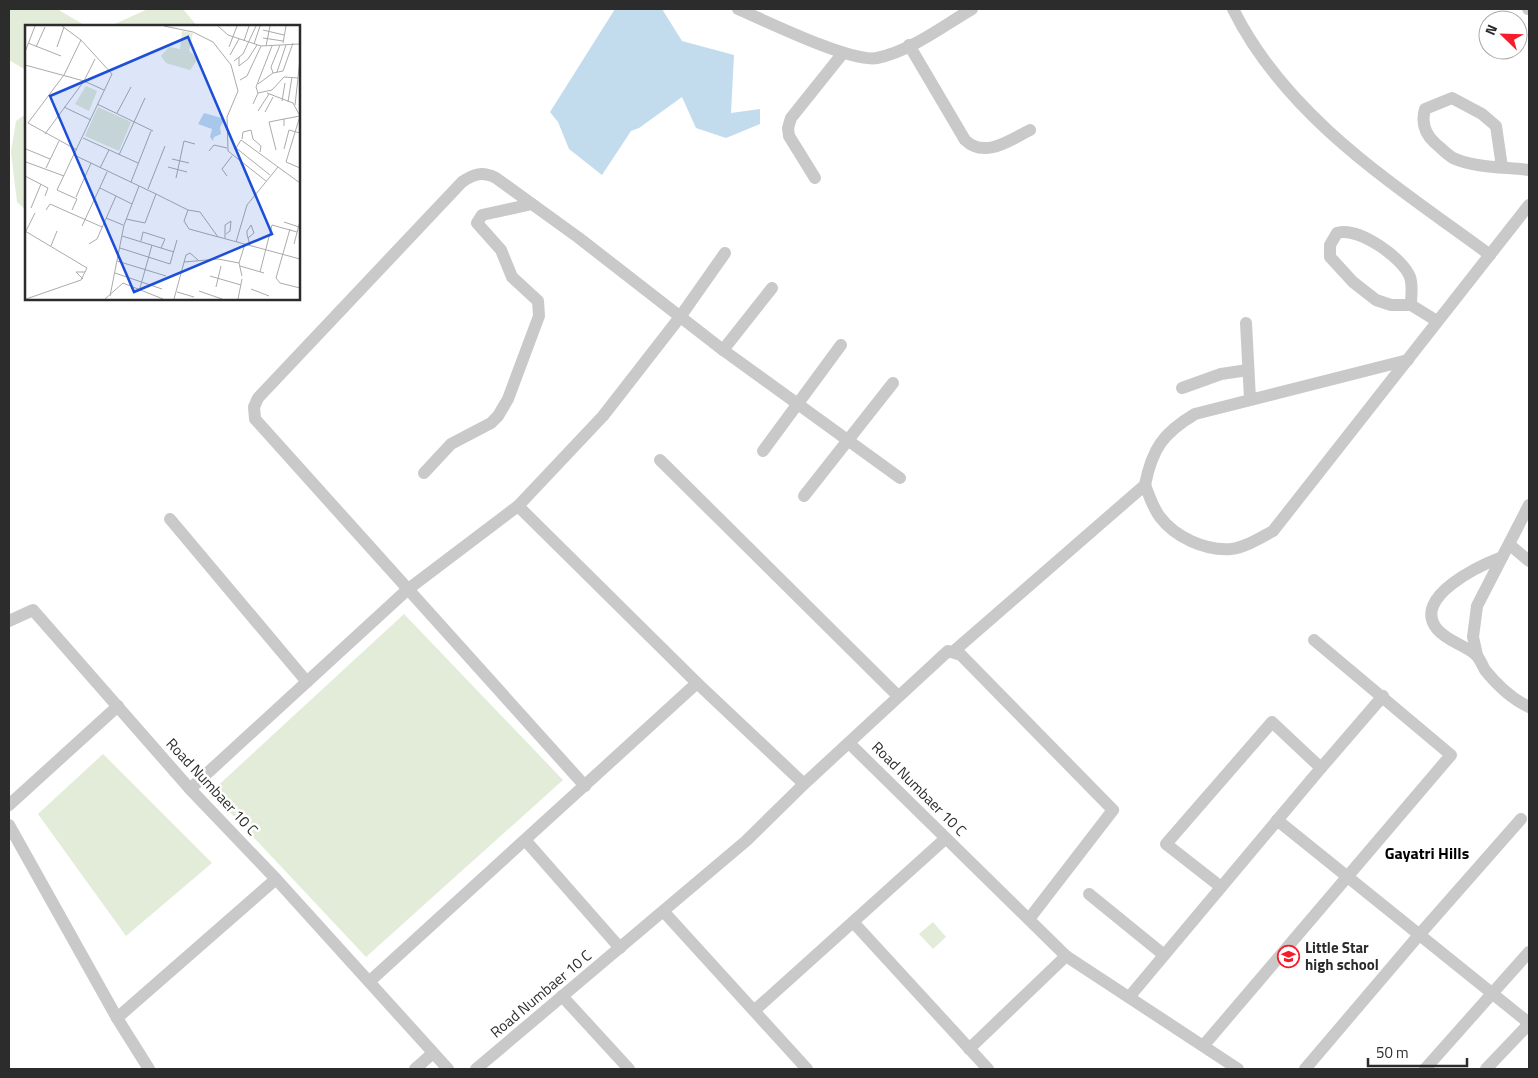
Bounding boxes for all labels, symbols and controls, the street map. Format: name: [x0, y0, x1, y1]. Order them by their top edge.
north arrow: [1478, 10, 1528, 60]
text: N: [1479, 21, 1502, 38]
inset map: [25, 25, 300, 300]
street label: Road Numbaer 10 C: [161, 733, 264, 841]
street label: Road Numbaer 10 C: [867, 736, 972, 841]
district label: Gayatri Hills: [1385, 841, 1469, 865]
place label: Little Star high school: [1305, 936, 1379, 976]
street label: Road Numbaer 10 C: [485, 944, 596, 1043]
school or university icon: Little Star high school: [1277, 945, 1301, 969]
scale bar: [1368, 1036, 1467, 1068]
text: 50 m: [1376, 1041, 1409, 1064]

